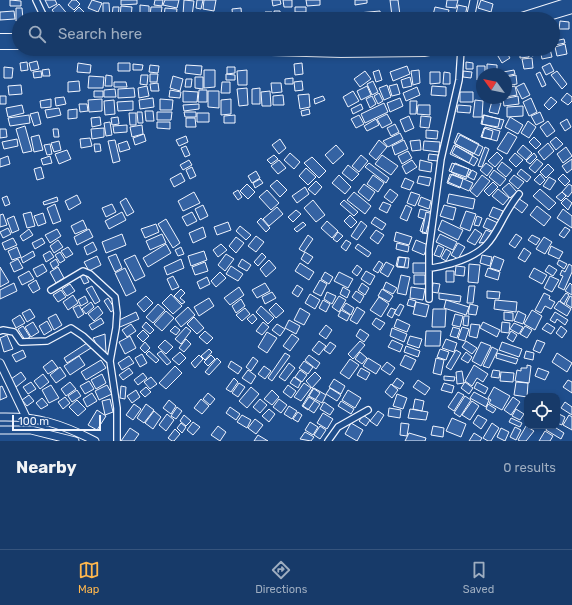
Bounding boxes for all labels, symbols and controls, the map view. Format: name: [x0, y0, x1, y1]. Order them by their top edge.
search box: [12, 12, 560, 56]
icon: search: [26, 23, 48, 45]
text: Search here: [58, 25, 142, 43]
north arrow: [476, 68, 512, 104]
map controls: [524, 393, 560, 429]
button: locate: [524, 393, 560, 429]
scale bar: [12, 413, 101, 432]
text: 100 m: [18, 415, 49, 428]
text: Nearby: [16, 457, 77, 477]
text: 0 results: [503, 460, 556, 475]
tab: Map: [78, 559, 100, 596]
tab: Directions: [255, 559, 307, 596]
tab: Saved: [463, 559, 494, 596]

